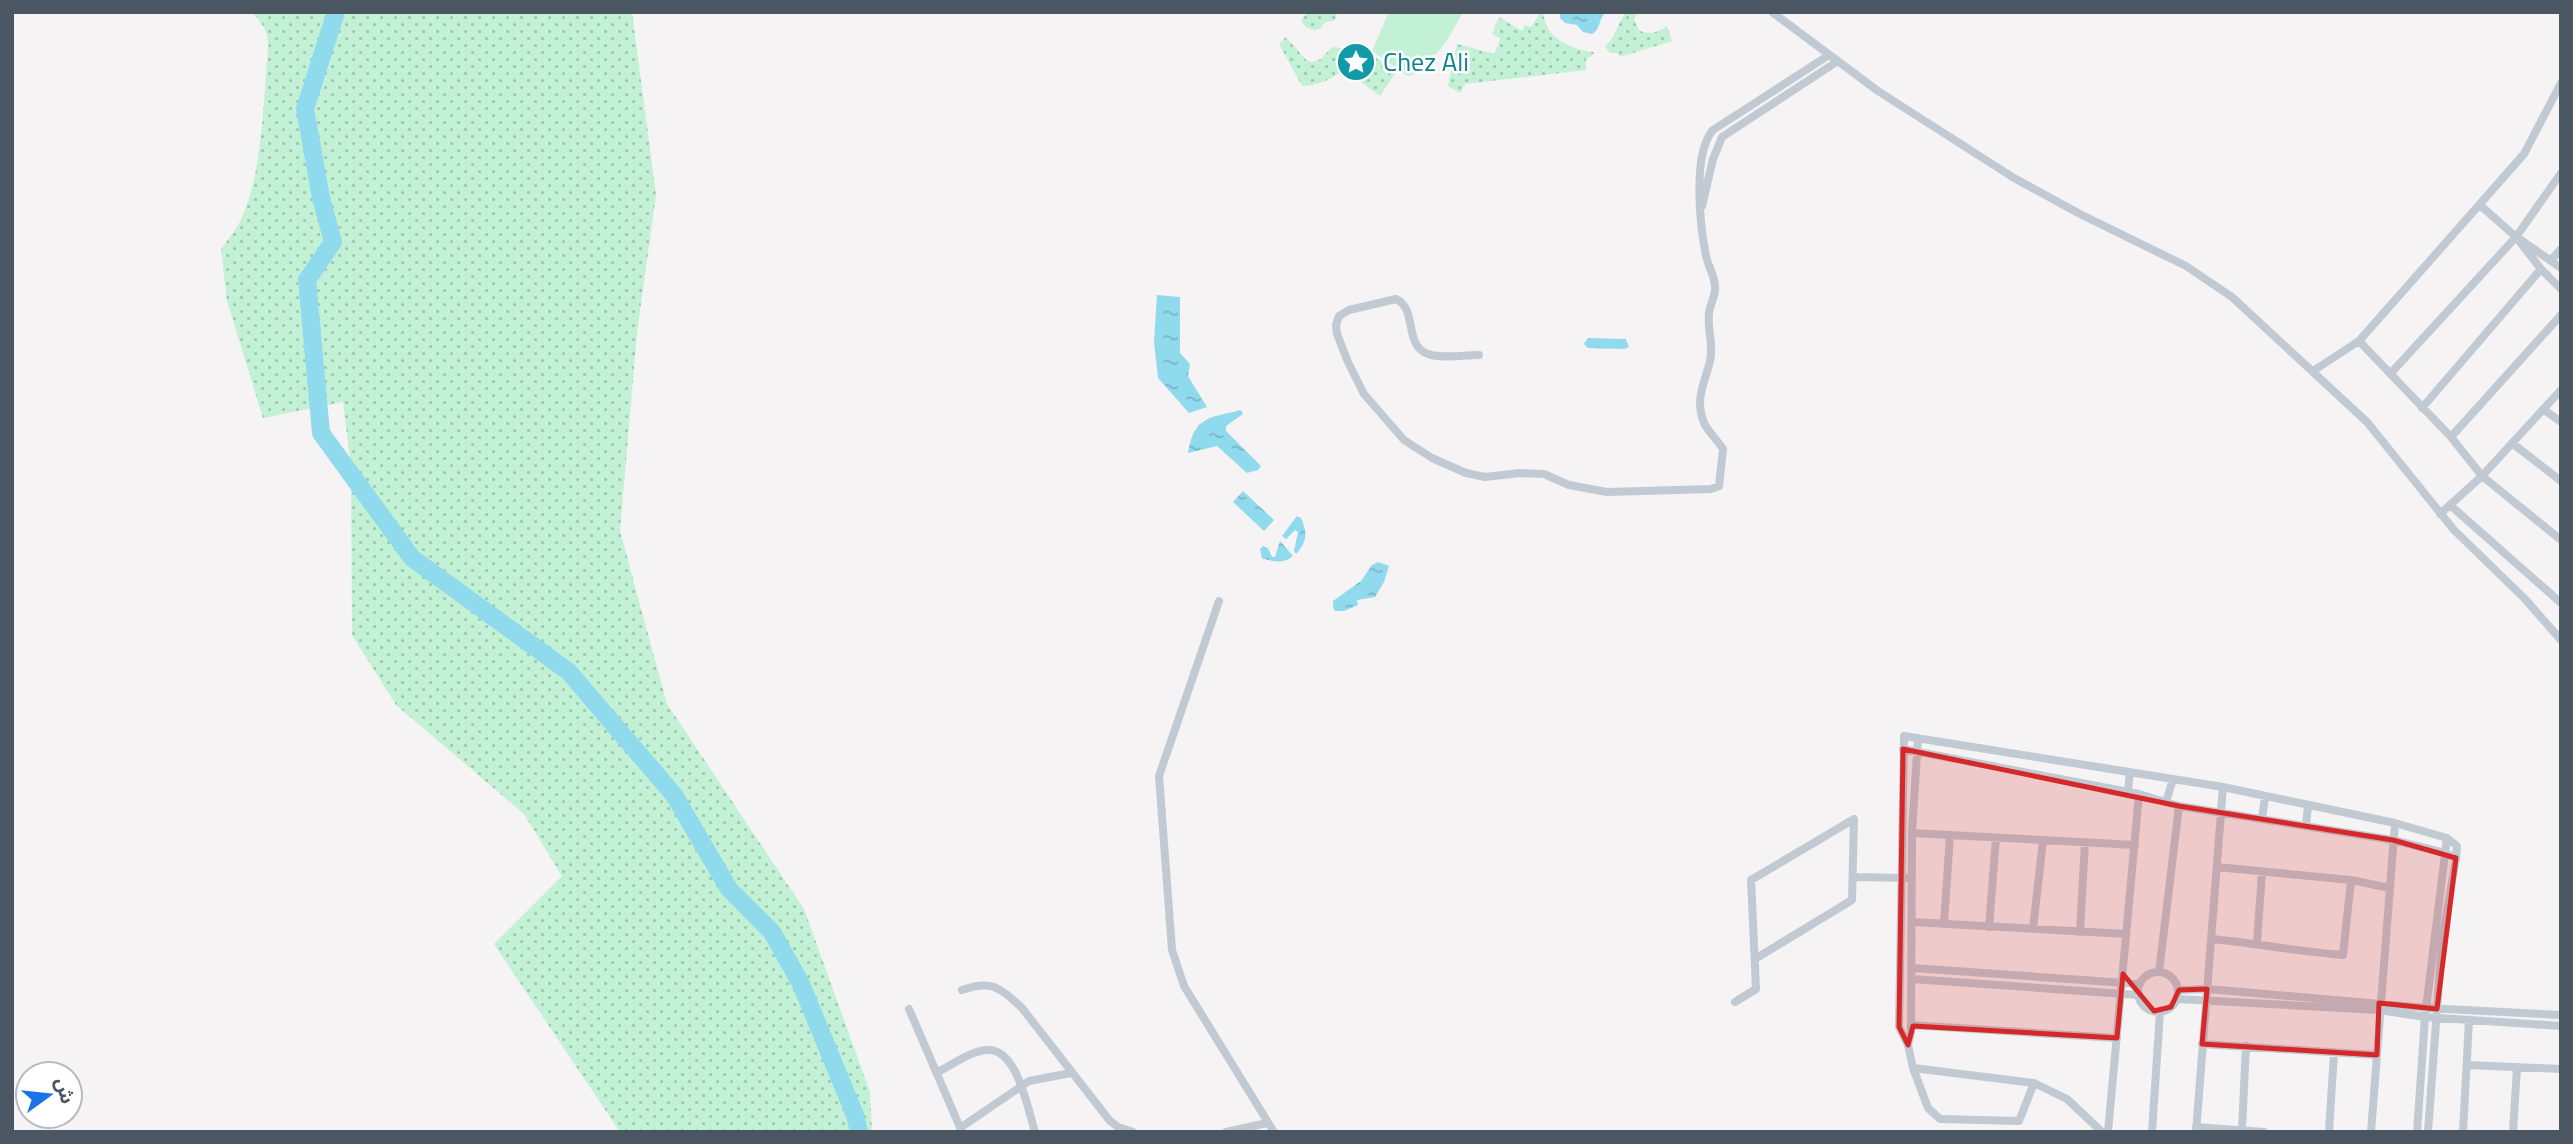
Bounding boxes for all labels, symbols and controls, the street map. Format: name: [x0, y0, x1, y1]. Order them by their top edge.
place icon: Chez Ali: [1335, 41, 1377, 83]
place label: Chez Ali: [1383, 42, 1469, 81]
north arrow: [14, 1060, 84, 1130]
text: ش: [49, 1074, 83, 1107]

